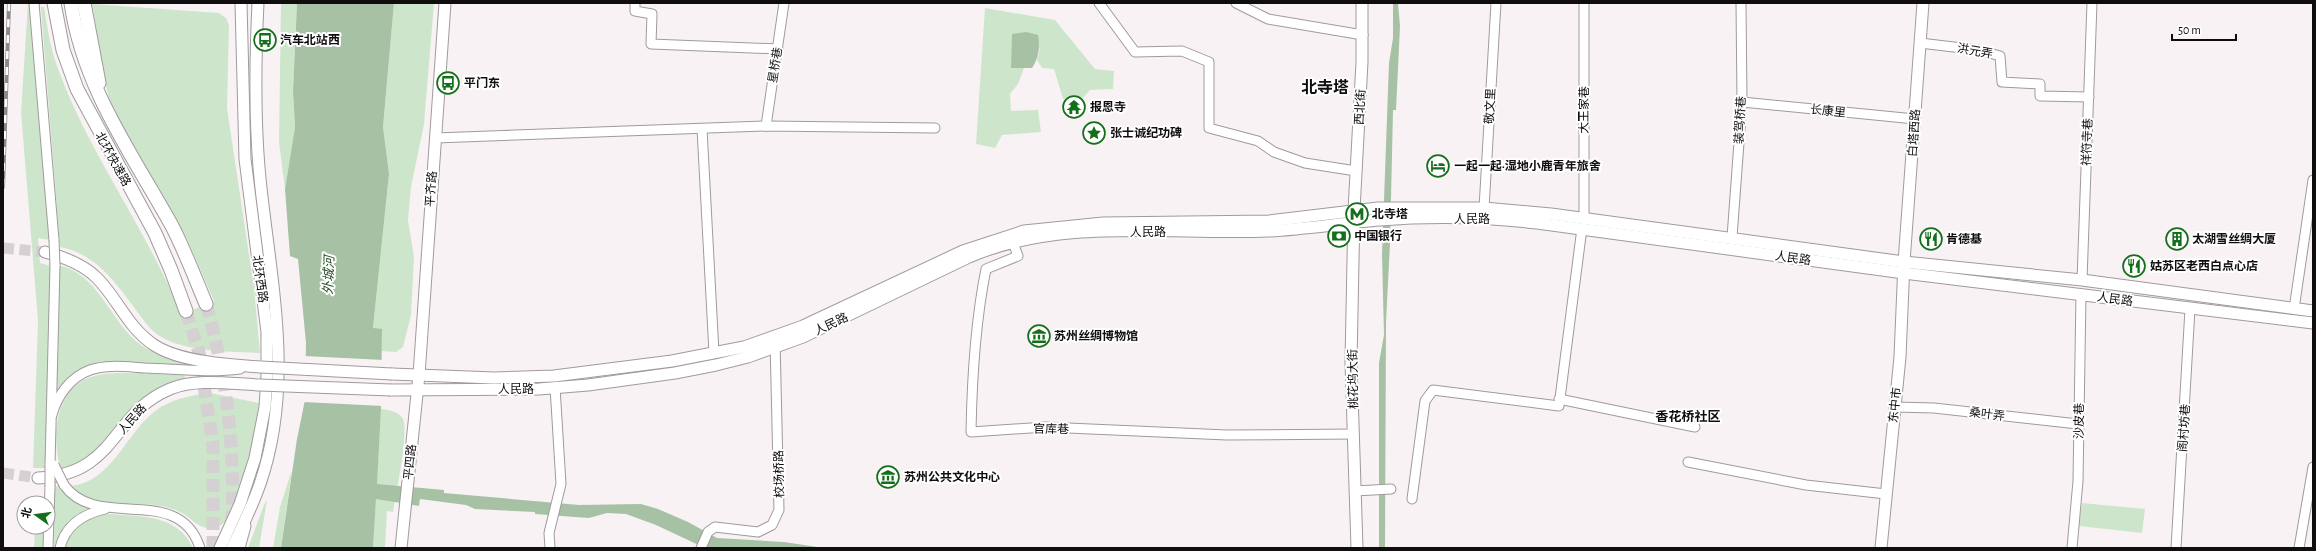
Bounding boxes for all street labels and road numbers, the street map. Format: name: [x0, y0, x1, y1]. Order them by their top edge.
street label: 洪元弄: [1956, 41, 1994, 60]
street label: 星桥巷: [766, 46, 784, 84]
street label: 大王家巷: [1577, 86, 1590, 134]
street label: 敬文里: [1482, 88, 1497, 124]
street label: 西北街: [1352, 89, 1367, 125]
street label: 装驾桥巷: [1733, 96, 1747, 144]
street label: 长康里: [1809, 102, 1847, 119]
street label: 白塔西路: [1905, 109, 1922, 157]
street label: 祥符寺巷: [2079, 118, 2094, 166]
street label: 北环快速路: [93, 129, 134, 188]
street label: 平齐路: [423, 171, 438, 207]
street label: 人民路: [1454, 212, 1490, 225]
street label: 人民路: [1130, 225, 1166, 238]
street label: 人民路: [1774, 249, 1812, 266]
street label: 北环西路: [251, 254, 270, 304]
street label: 人民路: [2096, 290, 2134, 307]
street label: 人民路: [812, 310, 850, 337]
street label: 桃花坞大街: [1345, 349, 1360, 409]
street label: 人民路: [498, 382, 534, 395]
street label: 东中市: [1886, 386, 1903, 424]
street label: 人民路: [115, 401, 149, 436]
street label: 沙皮巷: [2073, 403, 2085, 439]
street label: 阁村坊巷: [2175, 404, 2192, 452]
street label: 桑叶弄: [1968, 405, 2006, 422]
street label: 官库巷: [1033, 422, 1069, 435]
street label: 平四路: [401, 443, 418, 481]
street label: 校场桥路: [772, 450, 785, 498]

